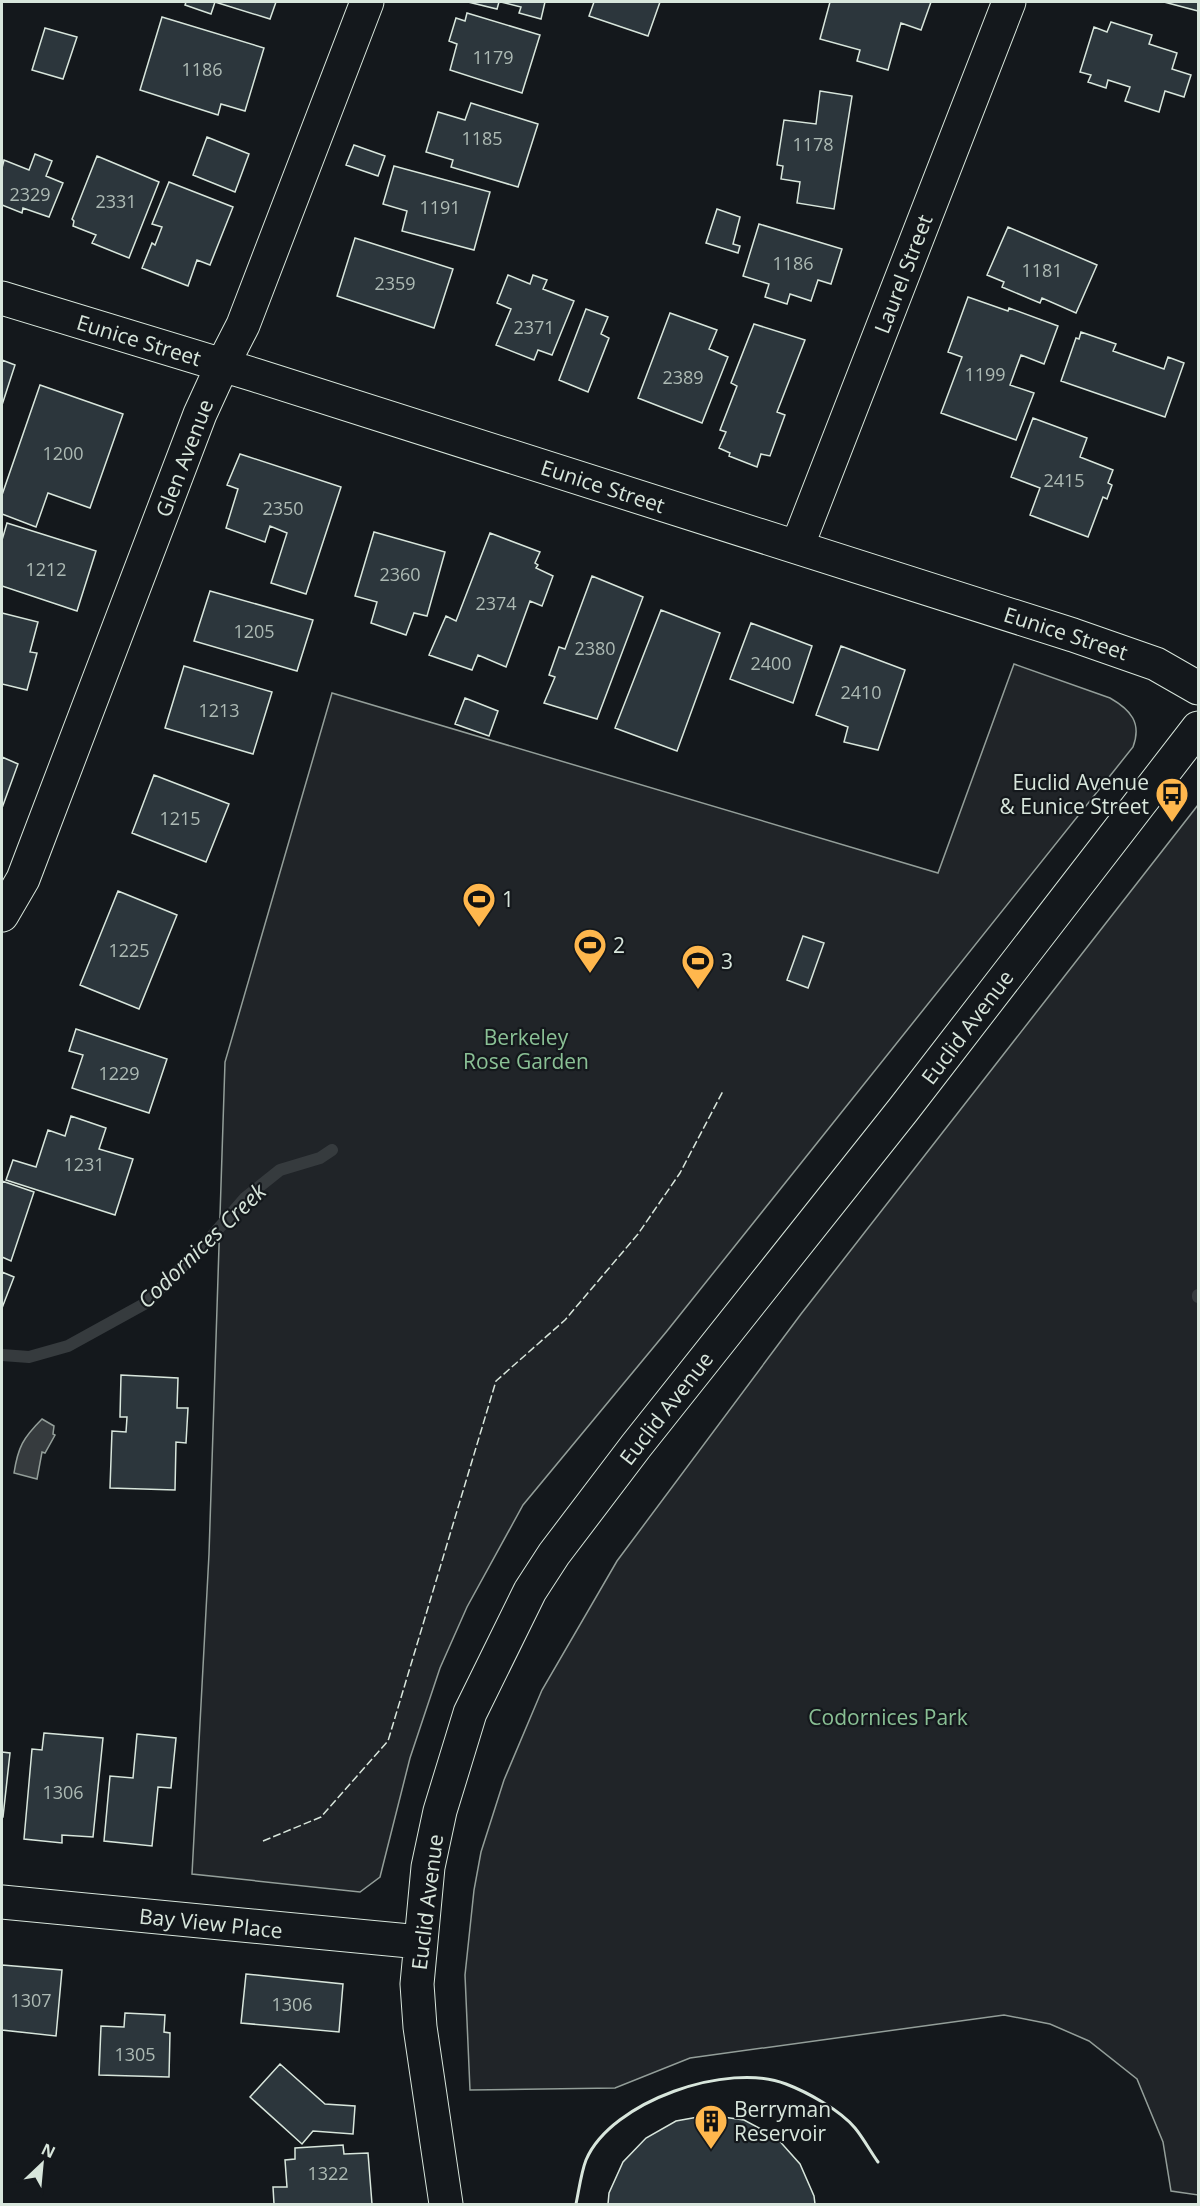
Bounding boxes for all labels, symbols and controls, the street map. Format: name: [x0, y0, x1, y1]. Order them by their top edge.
house number: 1179: [472, 45, 514, 69]
house number: 1186: [181, 57, 223, 81]
house number: 1185: [461, 126, 503, 150]
house number: 1178: [792, 132, 834, 156]
house number: 2329: [9, 182, 51, 206]
house number: 2331: [95, 189, 137, 213]
house number: 1191: [419, 195, 461, 219]
street label: Laurel Street: [867, 210, 939, 338]
house number: 1186: [772, 251, 814, 275]
house number: 1181: [1021, 258, 1063, 282]
house number: 2359: [374, 271, 416, 295]
street label: Eunice Street: [73, 308, 205, 372]
house number: 2371: [513, 315, 555, 339]
house number: 1199: [964, 362, 1006, 386]
house number: 2389: [662, 365, 704, 389]
street label: Glen Avenue: [149, 395, 219, 521]
house number: 1200: [42, 441, 84, 465]
street label: Eunice Street: [537, 453, 669, 519]
house number: 2415: [1043, 468, 1085, 492]
house number: 2350: [262, 496, 304, 520]
house number: 1212: [25, 557, 67, 581]
house number: 2360: [379, 562, 421, 586]
house number: 2374: [475, 591, 517, 615]
street label: Eunice Street: [1000, 600, 1132, 666]
house number: 1205: [233, 619, 275, 643]
house number: 2380: [574, 636, 616, 660]
house number: 2400: [750, 651, 792, 675]
house number: 2410: [840, 680, 882, 704]
house number: 1213: [198, 698, 240, 722]
place label: Euclid Avenue & Eunice Street: [1000, 768, 1149, 820]
bus stop icon: Euclid Avenue & Eunice Street: [1154, 776, 1190, 823]
house number: 1215: [159, 806, 201, 830]
sports icon: 1: [461, 881, 497, 928]
place label: 1: [502, 885, 514, 913]
sports icon: 2: [572, 927, 608, 974]
place label: 2: [613, 931, 625, 959]
house number: 1225: [108, 938, 150, 962]
sports icon: 3: [680, 943, 716, 990]
place label: 3: [721, 947, 733, 975]
street label: Euclid Avenue: [915, 964, 1019, 1090]
park label: Berkeley Rose Garden: [463, 1023, 589, 1075]
house number: 1229: [98, 1061, 140, 1085]
house number: 1231: [63, 1152, 105, 1176]
water label: Codornices Creek: [130, 1175, 273, 1314]
street label: Euclid Avenue: [613, 1346, 719, 1470]
park label: Codornices Park: [808, 1703, 968, 1731]
house number: 1306: [42, 1780, 84, 1804]
street label: Euclid Avenue: [405, 1832, 449, 1972]
street label: Bay View Place: [138, 1902, 284, 1944]
house number: 1307: [10, 1988, 52, 2012]
house number: 1306: [271, 1992, 313, 2016]
house number: 1305: [114, 2042, 156, 2066]
place label: Berryman Reservoir: [734, 2095, 831, 2147]
building icon: Berryman Reservoir: [693, 2103, 729, 2150]
north arrow: [12, 2134, 72, 2194]
text: N: [38, 2138, 59, 2163]
house number: 1322: [307, 2161, 349, 2185]

